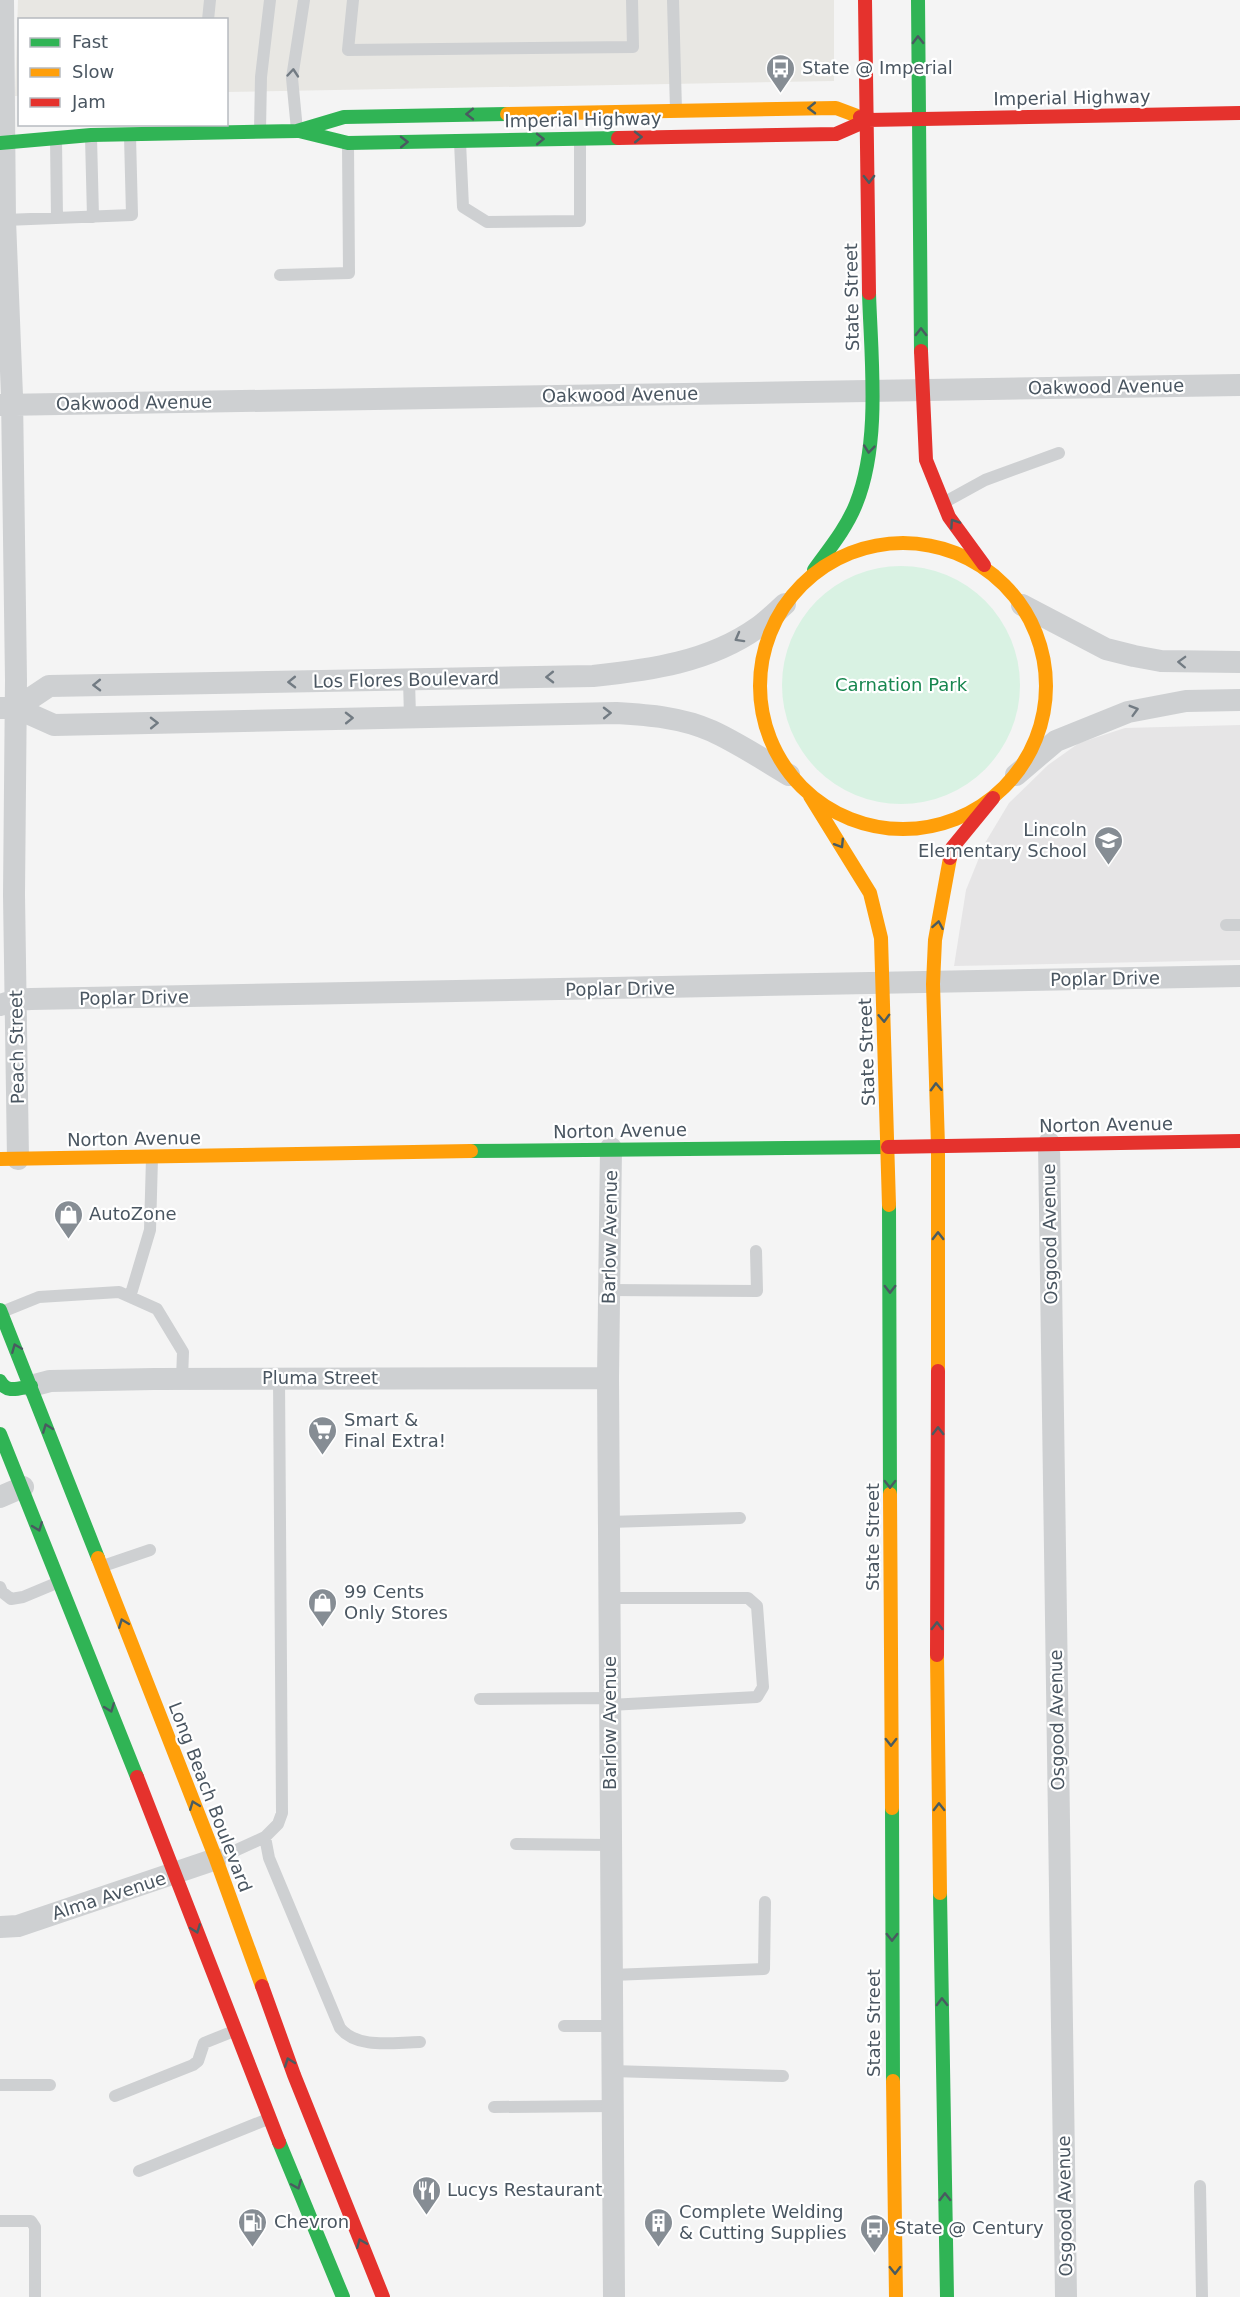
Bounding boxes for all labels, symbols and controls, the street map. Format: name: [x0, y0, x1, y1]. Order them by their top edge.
legend: [18, 18, 228, 126]
text: Fast: [72, 31, 108, 52]
one-way arrow: [912, 35, 924, 44]
bus stop icon: State @ Imperial: [765, 52, 797, 94]
place label: State @ Imperial: [802, 57, 953, 78]
text: Slow: [72, 61, 114, 82]
one-way arrow: [286, 68, 299, 77]
street label: Imperial Highway: [993, 86, 1151, 109]
text: Jam: [71, 91, 106, 112]
one-way arrow: [807, 102, 816, 114]
one-way arrow: [465, 108, 474, 120]
street label: Imperial Highway: [504, 108, 662, 131]
one-way arrow: [634, 131, 643, 143]
one-way arrow: [535, 133, 544, 145]
one-way arrow: [400, 136, 409, 148]
one-way arrow: [862, 174, 875, 183]
street label: State Street: [840, 243, 863, 351]
one-way arrow: [915, 327, 927, 336]
street label: Oakwood Avenue: [1028, 375, 1184, 398]
street label: Oakwood Avenue: [542, 383, 698, 406]
street label: Oakwood Avenue: [56, 391, 212, 414]
one-way arrow: [863, 445, 876, 454]
one-way arrow: [950, 519, 961, 530]
one-way arrow: [734, 631, 745, 642]
one-way arrow: [1177, 655, 1186, 668]
street label: Los Flores Boulevard: [313, 667, 499, 692]
one-way arrow: [545, 671, 554, 683]
park label: Carnation Park: [835, 674, 968, 695]
one-way arrow: [287, 676, 296, 688]
one-way arrow: [92, 679, 101, 692]
one-way arrow: [1129, 705, 1139, 718]
one-way arrow: [603, 707, 612, 720]
one-way arrow: [345, 712, 354, 725]
one-way arrow: [150, 717, 159, 729]
place label: Lincoln Elementary School: [918, 819, 1087, 861]
school or university icon: Lincoln Elementary School: [1092, 824, 1124, 866]
one-way arrow: [833, 838, 845, 848]
one-way arrow: [931, 921, 944, 931]
street label: Poplar Drive: [1050, 967, 1160, 990]
street label: Poplar Drive: [565, 977, 675, 1000]
street label: Poplar Drive: [79, 986, 189, 1009]
street label: Peach Street: [5, 990, 28, 1104]
street label: State Street: [854, 998, 879, 1106]
one-way arrow: [878, 1014, 890, 1023]
one-way arrow: [930, 1083, 943, 1092]
street label: Norton Avenue: [1039, 1113, 1173, 1136]
street label: Norton Avenue: [553, 1119, 687, 1142]
street label: Norton Avenue: [67, 1127, 201, 1150]
street label: Osgood Avenue: [1038, 1163, 1061, 1305]
street label: Barlow Avenue: [598, 1170, 621, 1304]
shop icon: AutoZone: [52, 1198, 84, 1240]
place label: AutoZone: [89, 1203, 177, 1224]
one-way arrow: [932, 1231, 944, 1240]
one-way arrow: [884, 1285, 896, 1294]
one-way arrow: [11, 1343, 23, 1354]
street label: Pluma Street: [262, 1367, 378, 1388]
place label: Smart & Final Extra!: [344, 1409, 446, 1451]
supermarket icon: Smart & Final Extra!: [307, 1414, 339, 1456]
one-way arrow: [42, 1424, 55, 1434]
one-way arrow: [932, 1426, 944, 1435]
one-way arrow: [884, 1480, 896, 1489]
street label: State Street: [862, 1483, 883, 1591]
one-way arrow: [31, 1521, 43, 1532]
place label: 99 Cents Only Stores: [344, 1581, 448, 1623]
shop icon: 99 Cents Only Stores: [307, 1586, 339, 1628]
one-way arrow: [118, 1618, 130, 1629]
one-way arrow: [931, 1621, 944, 1630]
street label: Osgood Avenue: [1045, 1649, 1068, 1791]
street label: Barlow Avenue: [599, 1656, 620, 1790]
street label: Long Beach Boulevard: [165, 1699, 256, 1895]
one-way arrow: [102, 1703, 115, 1713]
one-way arrow: [885, 1738, 897, 1747]
one-way arrow: [189, 1800, 201, 1811]
one-way arrow: [933, 1802, 945, 1811]
street label: Alma Avenue: [49, 1867, 168, 1924]
one-way arrow: [189, 1923, 201, 1934]
one-way arrow: [886, 1933, 898, 1942]
street label: State Street: [863, 1969, 884, 2077]
one-way arrow: [936, 1997, 948, 2006]
one-way arrow: [284, 2057, 296, 2068]
street label: Osgood Avenue: [1053, 2135, 1076, 2277]
restaurant icon: Lucys Restaurant: [410, 2174, 442, 2216]
one-way arrow: [290, 2179, 302, 2190]
place label: Lucys Restaurant: [447, 2179, 602, 2200]
one-way arrow: [939, 2192, 951, 2201]
place label: Complete Welding & Cutting Supplies: [679, 2201, 847, 2243]
fuel station icon: Chevron: [237, 2206, 269, 2248]
building icon: Complete Welding & Cutting Supplies: [642, 2206, 674, 2248]
place label: Chevron: [274, 2211, 349, 2232]
bus stop icon: State @ Century: [858, 2212, 890, 2254]
place label: State @ Century: [895, 2217, 1044, 2238]
one-way arrow: [356, 2238, 368, 2249]
one-way arrow: [889, 2266, 902, 2275]

